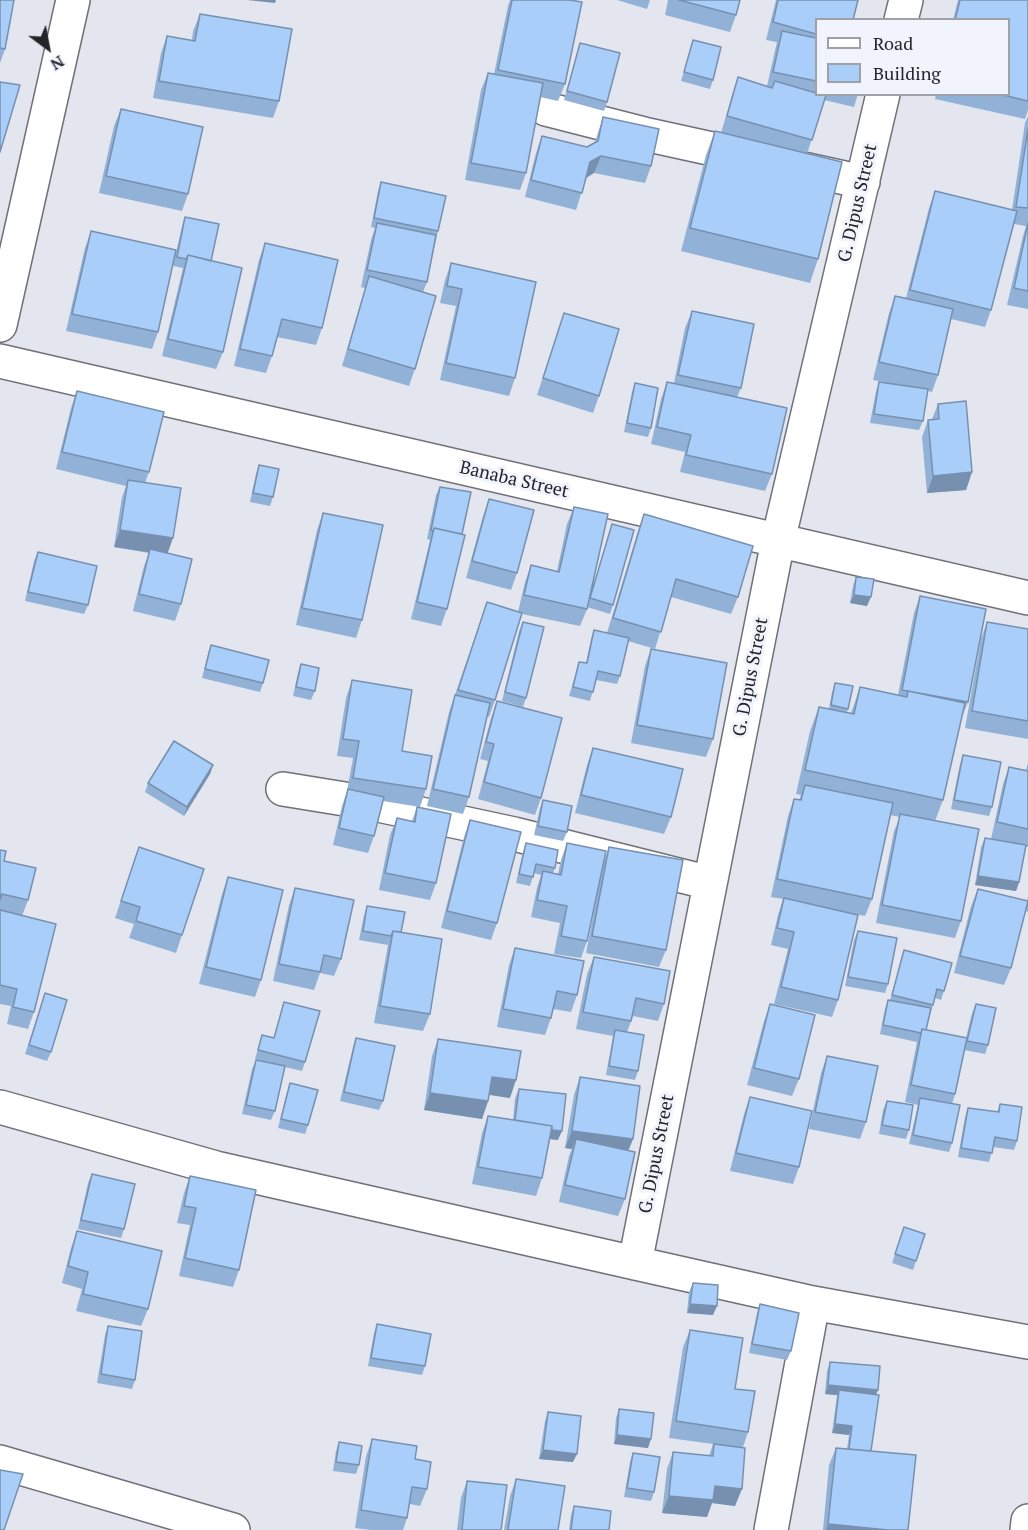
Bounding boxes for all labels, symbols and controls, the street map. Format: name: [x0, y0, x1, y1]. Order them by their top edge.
north arrow: [18, 18, 78, 78]
legend: [815, 18, 1010, 96]
text: Road: [873, 31, 913, 55]
text: N: [47, 51, 69, 76]
text: Building: [873, 61, 941, 85]
street label: G. Dipus Street: [834, 142, 882, 264]
street label: Banaba Street: [457, 457, 571, 503]
street label: G. Dipus Street: [729, 616, 773, 738]
street label: G. Dipus Street: [635, 1093, 679, 1215]

